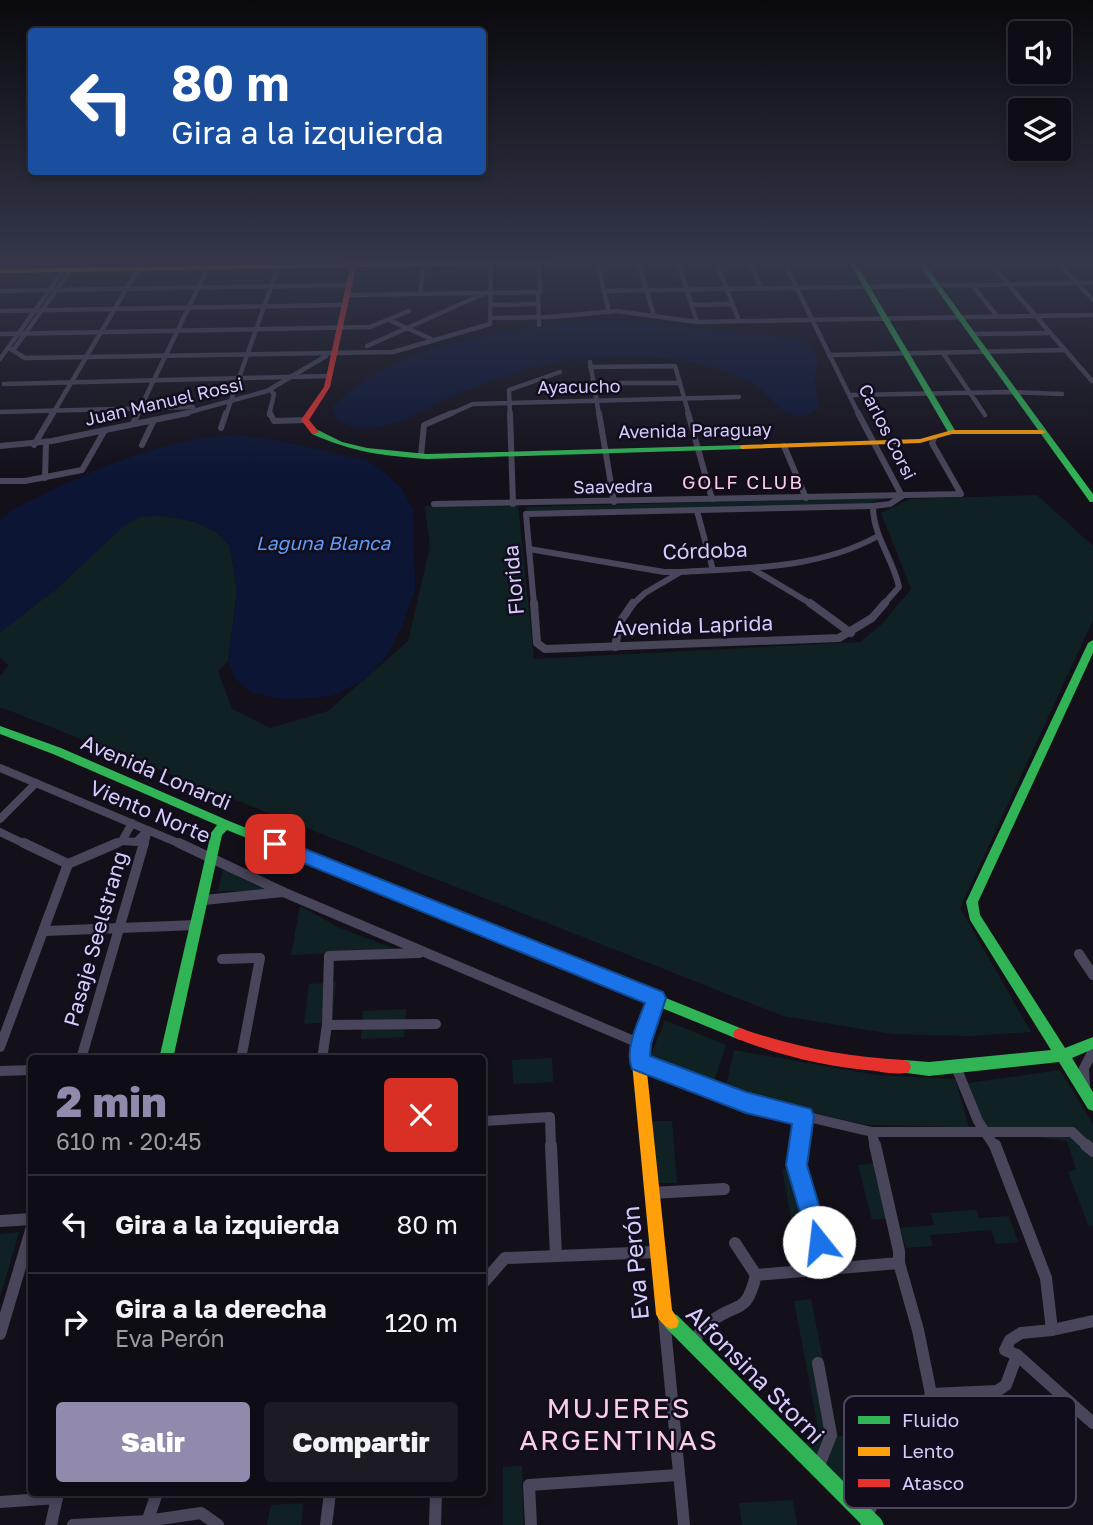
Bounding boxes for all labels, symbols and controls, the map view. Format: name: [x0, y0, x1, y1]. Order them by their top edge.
map controls: [1008, 21, 1071, 161]
button: sound: [1008, 21, 1071, 84]
text: 80 m: [171, 53, 289, 112]
icon: left: [56, 56, 147, 147]
button: layers: [1008, 98, 1071, 161]
text: Gira a la izquierda: [171, 113, 444, 151]
street label: Juan Manuel Rossi: [83, 372, 245, 430]
street label: Ayacucho: [537, 374, 621, 398]
street label: Carlos Corsi: [854, 380, 921, 483]
street label: Avenida Paraguay: [618, 418, 772, 442]
district label: GOLF CLUB: [682, 470, 804, 493]
street label: Saavedra: [573, 474, 653, 498]
water label: Laguna Blanca: [256, 531, 391, 554]
street label: Córdoba: [662, 536, 748, 564]
street label: Florida: [497, 544, 529, 616]
street label: Avenida Laprida: [612, 609, 774, 641]
street label: Avenida Lonardi: [77, 729, 235, 815]
street label: Viento Norte: [86, 774, 215, 848]
pin: [245, 814, 305, 874]
icon: arrive: [256, 825, 294, 863]
street label: Pasaje Seelstrang: [58, 848, 133, 1029]
text: 2 min: [56, 1076, 167, 1126]
button: close: [384, 1078, 458, 1152]
text: 610 m · 20:45: [56, 1127, 202, 1155]
icon: left: [56, 1205, 94, 1243]
street label: Eva Perón: [615, 1205, 654, 1321]
position arrow: [782, 1205, 856, 1279]
text: Gira a la izquierda: [115, 1209, 339, 1240]
text: 80 m: [397, 1209, 458, 1240]
text: Gira a la derecha: [115, 1293, 327, 1324]
street label: Alfonsina Storni: [681, 1299, 831, 1449]
icon: right: [56, 1303, 94, 1341]
text: 120 m: [385, 1307, 458, 1338]
text: Eva Perón: [115, 1324, 225, 1352]
district label: MUJERES ARGENTINAS: [519, 1391, 719, 1456]
legend: [844, 1396, 1076, 1508]
button: Salir: [56, 1402, 250, 1482]
button: Compartir: [264, 1402, 458, 1482]
text: Fluido: [902, 1408, 959, 1431]
text: Lento: [902, 1439, 954, 1462]
text: Atasco: [902, 1471, 964, 1494]

